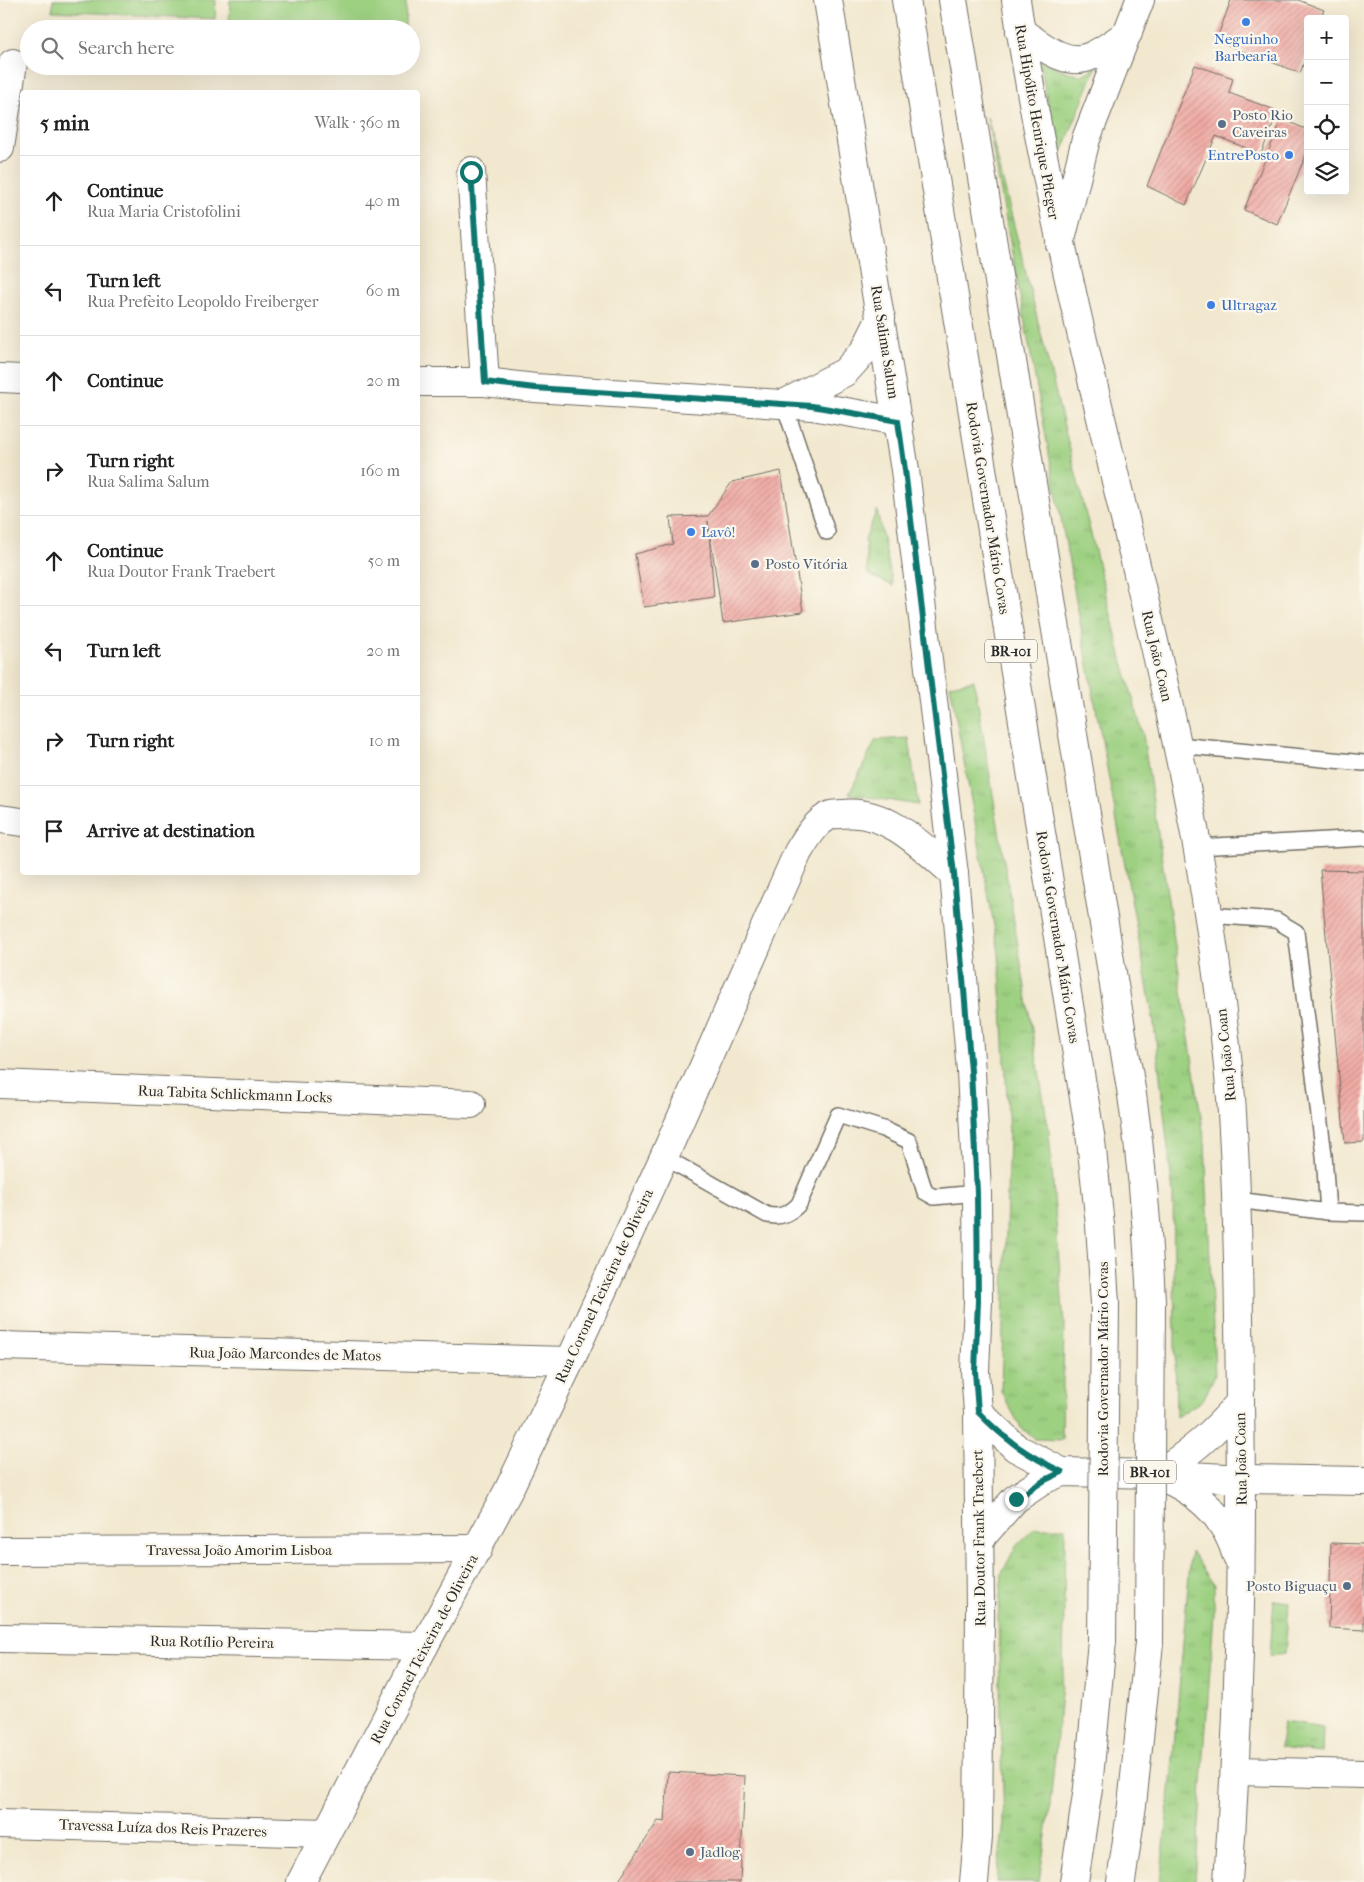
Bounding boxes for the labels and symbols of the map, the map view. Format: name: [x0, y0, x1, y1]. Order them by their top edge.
marker: Neguinho Barbearia: [1240, 16, 1252, 28]
street label: Rua Hipólito Henrique Pfleger: [1011, 23, 1063, 222]
place label: Neguinho Barbearia: [1214, 30, 1279, 65]
place label: Posto Rio Caveiras: [1232, 106, 1293, 141]
marker: Posto Rio Caveiras: [1216, 118, 1228, 130]
place label: EntrePosto: [1207, 146, 1279, 164]
marker: EntrePosto: [1283, 149, 1295, 161]
route start: [460, 161, 483, 184]
street label: Rua Salima Salum: [867, 284, 903, 401]
place label: Ultragaz: [1221, 296, 1277, 314]
marker: Ultragaz: [1205, 299, 1217, 311]
street label: Rodovia Governador Mário Covas: [962, 400, 1014, 616]
place label: Lavô!: [701, 523, 736, 541]
marker: Lavô!: [685, 526, 697, 538]
place label: Posto Vitória: [765, 555, 849, 573]
marker: Posto Vitória: [749, 558, 761, 570]
street label: Rua João Coan: [1138, 608, 1176, 704]
road number: BR-101: [985, 640, 1037, 662]
street label: Rodovia Governador Mário Covas: [1032, 829, 1084, 1045]
street label: Rua João Coan: [1212, 1007, 1240, 1102]
street label: Rua Tabita Schlickmann Locks: [137, 1082, 333, 1106]
street label: Rua Coronel Teixeira de Oliveira: [551, 1185, 657, 1386]
street label: Rodovia Governador Mário Covas: [1094, 1261, 1112, 1477]
street label: Rua João Marcondes de Matos: [189, 1343, 382, 1365]
street label: Rua João Coan: [1231, 1412, 1251, 1506]
street label: Rua Doutor Frank Traebert: [968, 1449, 990, 1627]
road number: BR-101: [1124, 1460, 1176, 1484]
route end: [1005, 1488, 1028, 1511]
street label: Travessa João Amorim Lisboa: [146, 1541, 333, 1559]
street label: Rua Coronel Teixeira de Oliveira: [366, 1550, 482, 1747]
place label: Posto Biguaçu: [1246, 1577, 1338, 1595]
marker: Posto Biguaçu: [1341, 1580, 1353, 1592]
street label: Rua Rotílio Pereira: [150, 1632, 275, 1652]
street label: Travessa Luíza dos Reis Prazeres: [59, 1815, 268, 1841]
place label: Jadlog: [699, 1843, 741, 1861]
marker: Jadlog: [684, 1846, 696, 1858]

